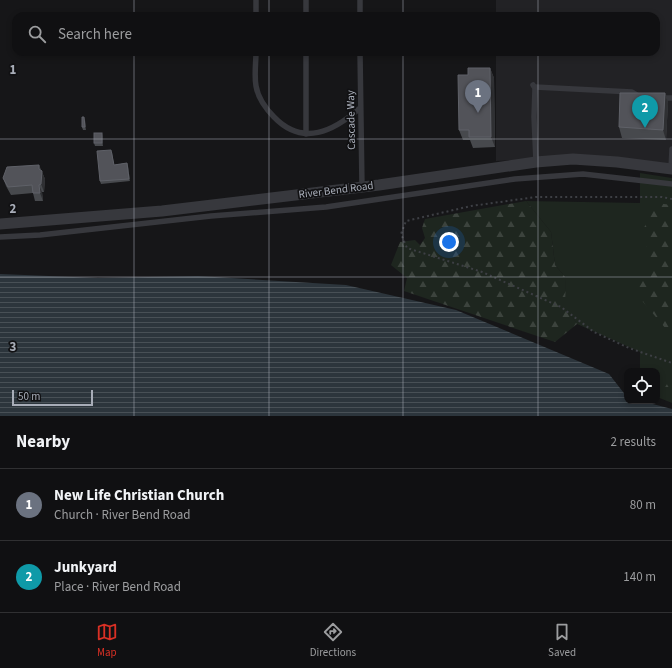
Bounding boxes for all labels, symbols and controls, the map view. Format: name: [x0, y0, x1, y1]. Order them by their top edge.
search box: [12, 12, 660, 56]
icon: search: [26, 23, 48, 45]
text: Search here: [58, 24, 132, 45]
text: 1: [10, 61, 17, 79]
pin: 1: [465, 80, 491, 113]
street label: Cascade Way: [343, 90, 359, 150]
pin: 2: [632, 95, 658, 128]
street label: River Bend Road: [298, 178, 374, 202]
text: 2: [10, 200, 17, 218]
your location: [439, 232, 459, 252]
text: 3: [10, 338, 17, 356]
map controls: [624, 368, 660, 404]
button: locate: [624, 368, 660, 404]
scale bar: [12, 388, 93, 407]
text: 50 m: [18, 389, 40, 404]
text: Nearby: [16, 430, 70, 454]
text: 2 results: [611, 433, 656, 451]
text: New Life Christian Church: [54, 485, 224, 506]
text: 1: [26, 496, 32, 514]
text: 80 m: [630, 496, 656, 514]
text: Church · River Bend Road: [54, 506, 190, 524]
text: Junkyard: [54, 557, 117, 578]
text: 2: [26, 568, 32, 586]
text: 140 m: [623, 568, 656, 586]
text: Place · River Bend Road: [54, 578, 181, 596]
tab: Map: [96, 621, 118, 660]
tab: Directions: [310, 621, 356, 660]
tab: Saved: [548, 621, 576, 660]

